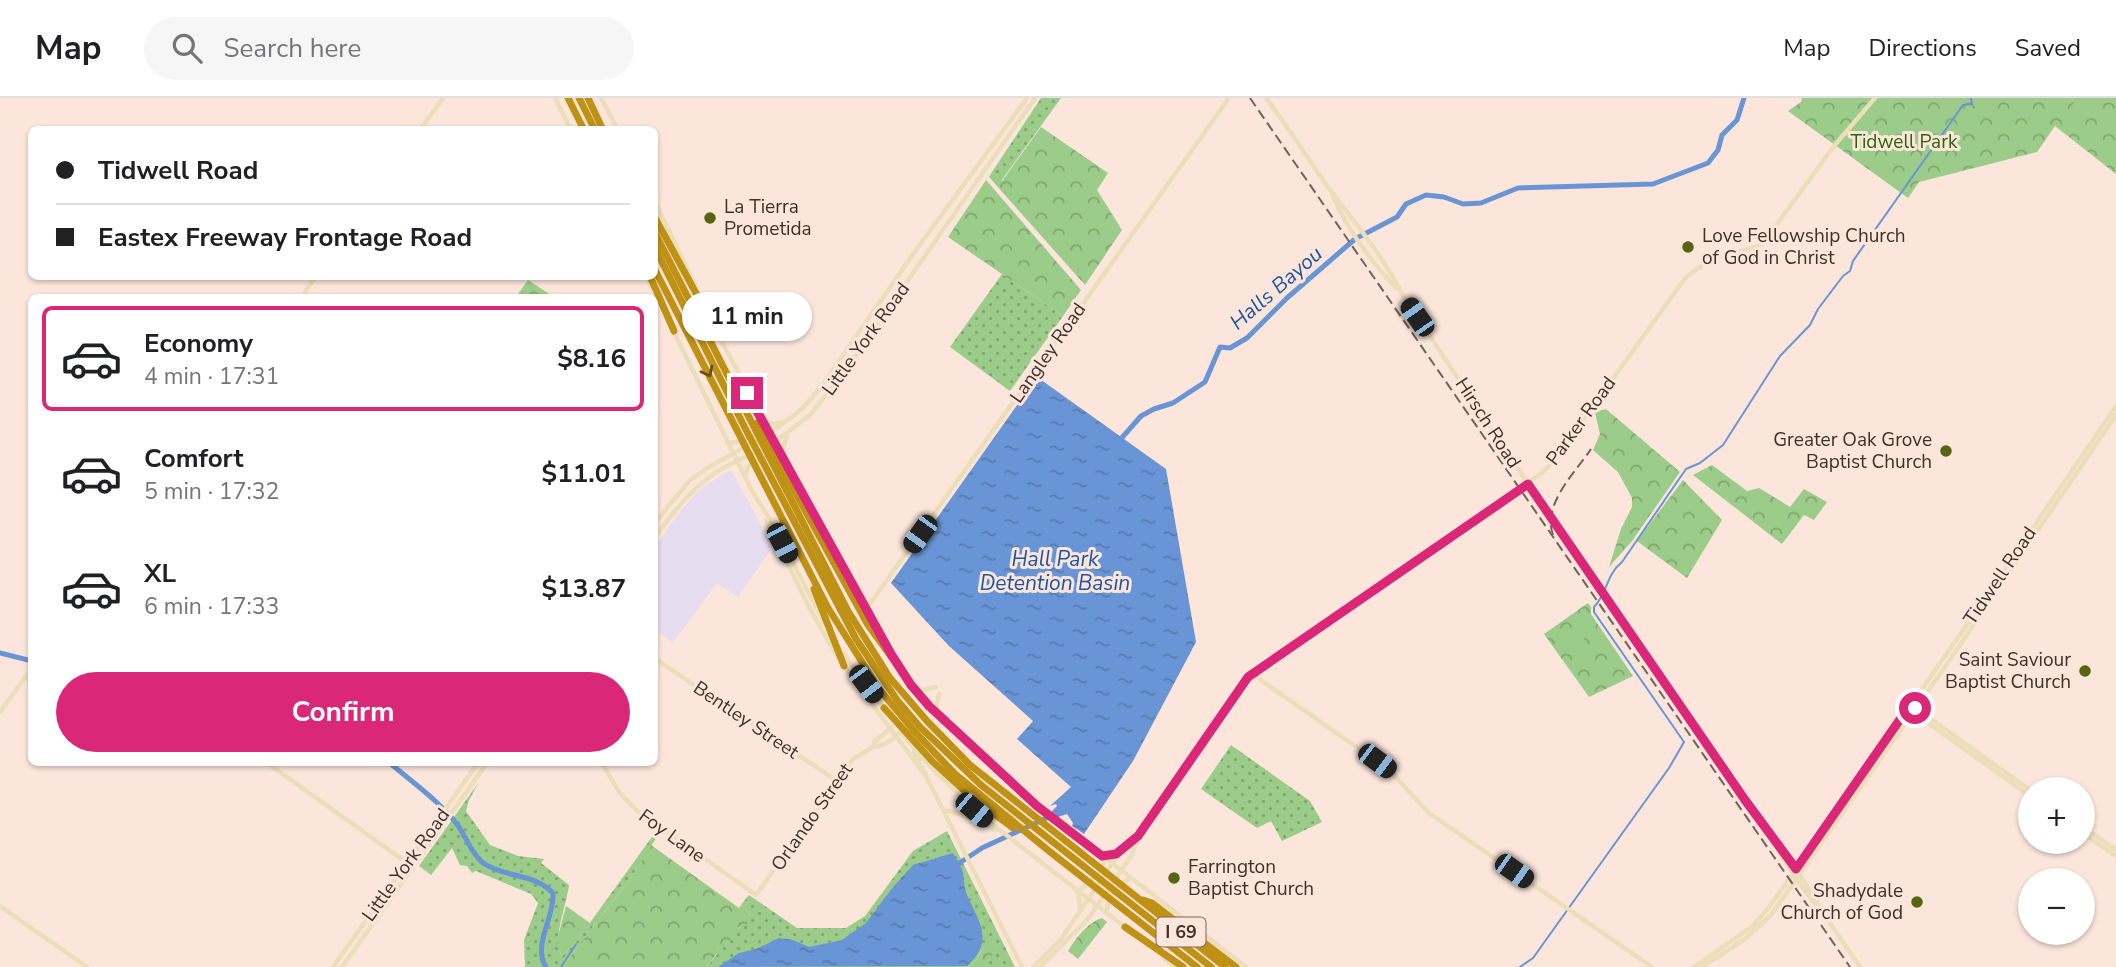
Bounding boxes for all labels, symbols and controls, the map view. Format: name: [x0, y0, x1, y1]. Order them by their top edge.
search box: [144, 17, 634, 80]
text: Map: [35, 26, 102, 71]
icon: search: [168, 29, 206, 67]
text: Search here: [224, 31, 361, 66]
text: Map: [1783, 32, 1830, 64]
text: Directions: [1868, 32, 1977, 64]
text: Saved: [2015, 32, 2081, 64]
park label: Tidwell Park: [1851, 129, 1958, 155]
text: Tidwell Road: [98, 153, 258, 188]
place label: La Tierra Prometida: [724, 194, 812, 242]
marker: La Tierra Prometida: [702, 210, 718, 226]
text: Eastex Freeway Frontage Road: [98, 220, 472, 255]
place label: Love Fellowship Church of God in Christ: [1702, 223, 1906, 271]
marker: Love Fellowship Church of God in Christ: [1680, 239, 1696, 255]
water label: Halls Bayou: [1224, 240, 1328, 336]
street label: Little York Road: [816, 277, 916, 401]
callout: 11 min: [682, 292, 812, 341]
car: [1397, 294, 1438, 340]
street label: Langley Road: [1004, 298, 1092, 408]
text: 11 min: [710, 301, 784, 332]
text: Economy: [144, 326, 253, 361]
icon: car: [60, 327, 123, 390]
text: $8.16: [557, 341, 626, 376]
text: 4 min · 17:31: [144, 361, 279, 392]
one-way arrow: [699, 365, 713, 377]
street label: Parker Road: [1540, 371, 1622, 471]
street label: Hirsch Road: [1449, 373, 1527, 473]
route end: [731, 377, 763, 409]
place label: Greater Oak Grove Baptist Church: [1773, 427, 1932, 475]
text: Comfort: [144, 441, 244, 476]
icon: car: [60, 442, 123, 505]
marker: Greater Oak Grove Baptist Church: [1938, 443, 1954, 459]
text: $11.01: [542, 456, 626, 491]
text: 5 min · 17:32: [144, 476, 279, 507]
car: [900, 511, 941, 557]
car: [763, 520, 802, 566]
street label: Tidwell Road: [1958, 522, 2042, 630]
water label: Hall Park Detention Basin: [980, 545, 1130, 597]
text: XL: [144, 556, 176, 591]
icon: car: [60, 557, 123, 620]
text: $13.87: [542, 571, 626, 606]
text: 6 min · 17:33: [144, 591, 279, 622]
place label: Saint Saviour Baptist Church: [1945, 647, 2071, 695]
car: [845, 661, 888, 707]
marker: Saint Saviour Baptist Church: [2077, 663, 2093, 679]
button: Confirm: [56, 672, 630, 752]
street label: Bentley Street: [688, 675, 804, 765]
route start: [1899, 692, 1931, 724]
car: [1354, 740, 1401, 782]
street label: Orlando Street: [765, 758, 859, 876]
map controls: [2018, 777, 2095, 945]
button: +: [2018, 777, 2095, 854]
car: [952, 788, 997, 832]
street label: Little York Road: [356, 803, 456, 927]
street label: Foy Lane: [633, 803, 711, 869]
car: [1491, 850, 1538, 892]
place label: Farrington Baptist Church: [1188, 854, 1314, 902]
button: −: [2018, 868, 2095, 945]
marker: Farrington Baptist Church: [1166, 870, 1182, 886]
place label: Shadydale Church of God: [1780, 878, 1903, 926]
marker: Shadydale Church of God: [1909, 894, 1925, 910]
road number: I 69: [1156, 918, 1206, 946]

